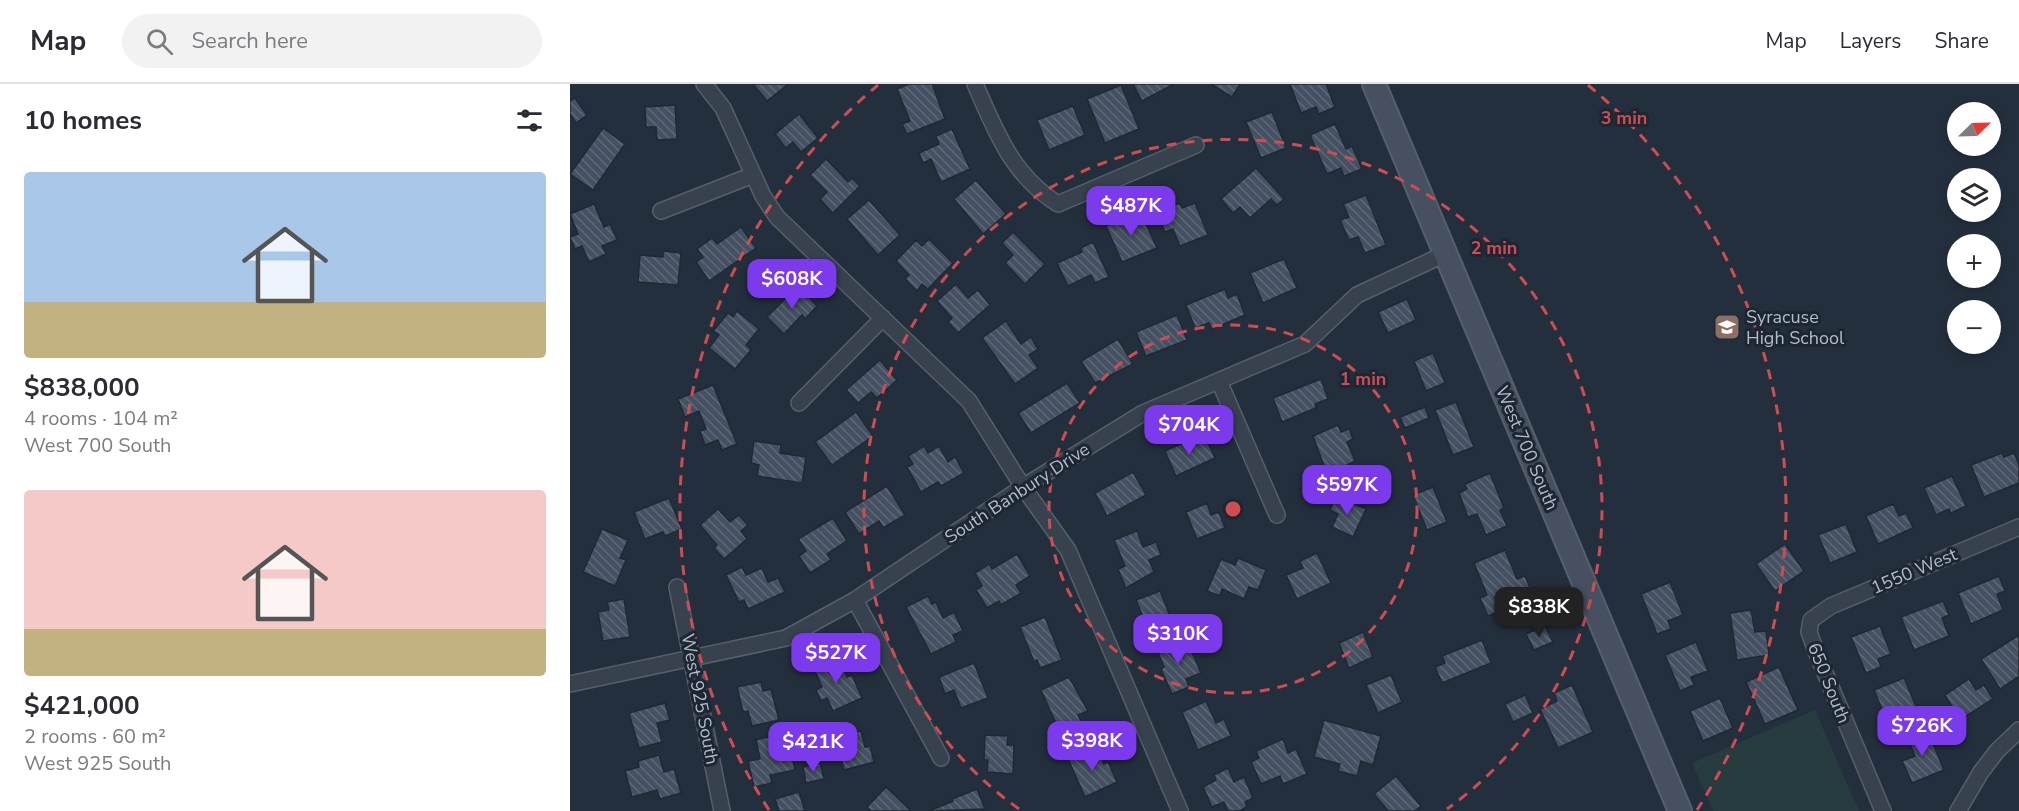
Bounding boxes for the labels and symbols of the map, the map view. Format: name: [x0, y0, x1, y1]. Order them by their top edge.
north arrow: [1947, 102, 2001, 156]
text: 3 min: [1601, 106, 1647, 130]
pin: $487K: [1089, 186, 1173, 237]
text: 2 min: [1471, 236, 1517, 260]
pin: $608K: [750, 259, 834, 310]
place label: Syracuse High School: [1746, 305, 1845, 350]
school or university icon: Syracuse High School: [1712, 312, 1742, 342]
text: 1 min: [1340, 367, 1386, 391]
street label: West 700 South: [1490, 382, 1564, 514]
pin: $704K: [1147, 405, 1231, 456]
street label: South Banbury Drive: [940, 437, 1094, 549]
pin: $597K: [1305, 465, 1389, 516]
centre of rings: [1223, 499, 1243, 519]
street label: 1550 West: [1867, 542, 1961, 600]
pin: $838K: [1497, 587, 1581, 638]
pin: $310K: [1136, 614, 1220, 665]
street label: West 925 South: [676, 632, 724, 766]
pin: $527K: [794, 633, 878, 684]
street label: 650 South: [1802, 639, 1856, 727]
pin: $726K: [1880, 706, 1964, 757]
pin: $398K: [1050, 721, 1134, 772]
pin: $421K: [771, 722, 855, 773]

